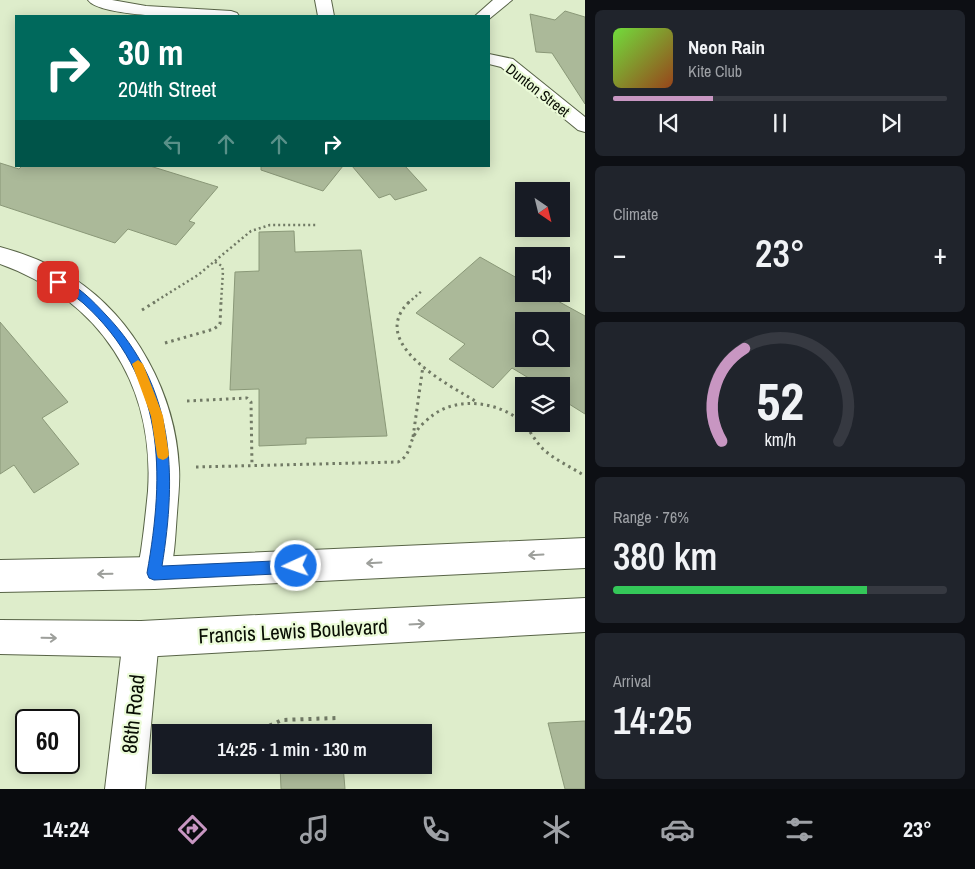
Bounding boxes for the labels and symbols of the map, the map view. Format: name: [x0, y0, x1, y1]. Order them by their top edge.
street label: Dunton Street: [502, 58, 575, 122]
north arrow: [515, 182, 570, 238]
pin: [37, 261, 79, 303]
position arrow: [269, 539, 321, 591]
one-way arrow: [529, 551, 545, 560]
one-way arrow: [366, 558, 382, 567]
one-way arrow: [97, 569, 114, 579]
street label: Francis Lewis Boulevard: [198, 612, 388, 650]
one-way arrow: [408, 619, 425, 629]
one-way arrow: [40, 633, 56, 643]
street label: 86th Road: [114, 673, 152, 755]
speed limit sign: 60: [15, 709, 80, 774]

